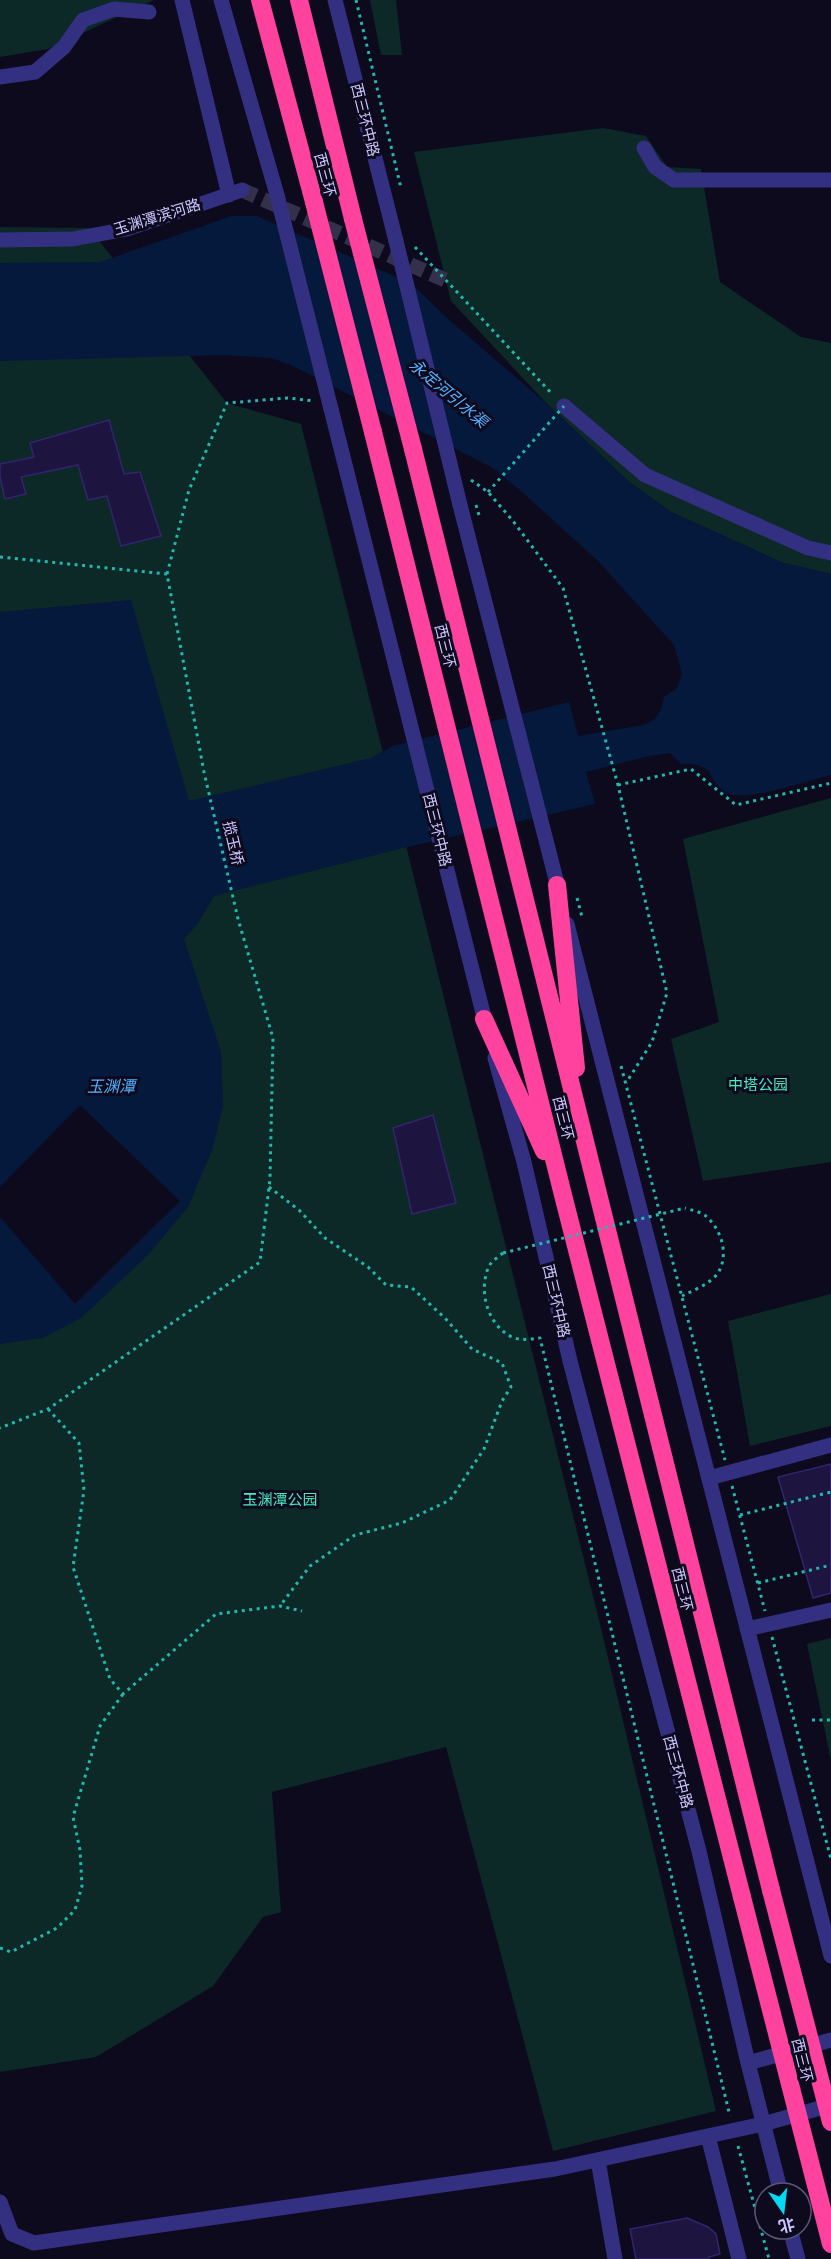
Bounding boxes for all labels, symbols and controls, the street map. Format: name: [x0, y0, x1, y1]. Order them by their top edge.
street label: 西三环中路: [348, 81, 384, 158]
street label: 西三环: [311, 151, 340, 199]
street label: 玉渊潭滨河路: [111, 194, 202, 238]
water label: 永定河引水渠: [406, 354, 494, 432]
street label: 西三环: [432, 622, 460, 670]
street label: 西三环中路: [420, 791, 456, 868]
street label: 揽玉桥: [220, 819, 248, 867]
park label: 中塔公园: [728, 1075, 788, 1093]
water label: 玉渊潭: [87, 1076, 138, 1095]
street label: 西三环: [550, 1094, 578, 1142]
street label: 西三环中路: [540, 1262, 574, 1339]
park label: 玉渊潭公园: [242, 1490, 318, 1508]
street label: 西三环: [669, 1565, 697, 1613]
street label: 西三环中路: [661, 1733, 697, 1810]
street label: 西三环: [789, 2036, 817, 2084]
north arrow: [753, 2181, 813, 2241]
text: 北: [777, 2215, 797, 2237]

